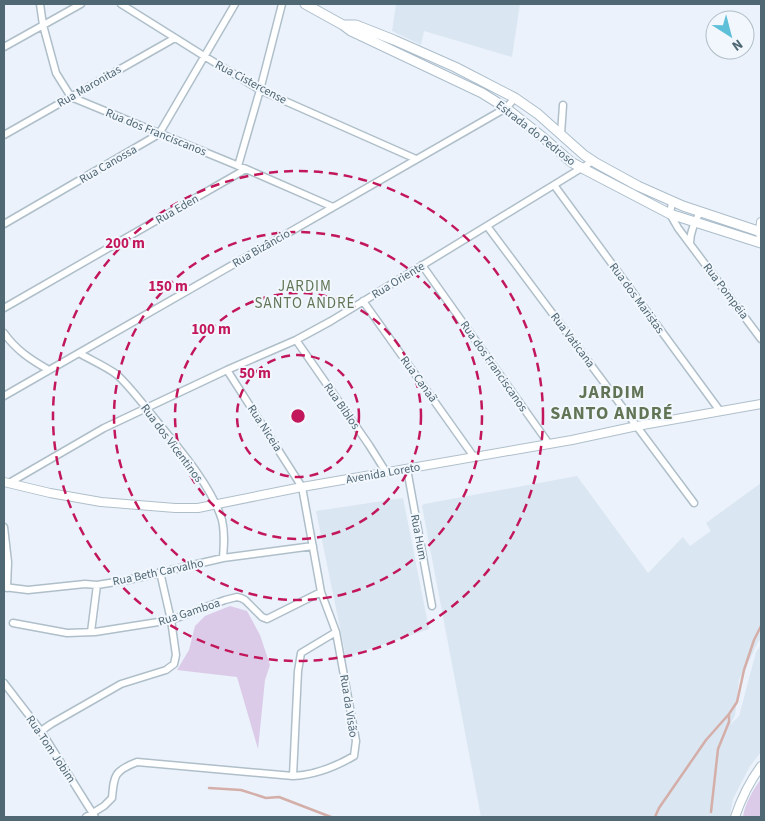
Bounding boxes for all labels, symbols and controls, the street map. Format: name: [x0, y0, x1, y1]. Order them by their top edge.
north arrow: [705, 10, 755, 60]
text: N: [727, 34, 747, 56]
street label: Rua Cistercense: [212, 56, 290, 109]
street label: Rua Maronitas: [54, 61, 124, 112]
street label: Estrada do Pedroso: [492, 97, 579, 170]
street label: Rua dos Franciscanos: [103, 104, 209, 160]
street label: Rua Canossa: [76, 141, 140, 188]
street label: Rua Eden: [153, 190, 202, 229]
street label: Rua Bizâncio: [229, 225, 293, 272]
text: 200 m: [105, 233, 145, 254]
street label: Rua Oriente: [368, 258, 428, 303]
street label: Rua dos Maristas: [605, 259, 668, 337]
street label: Rua Pompéia: [699, 260, 752, 323]
text: 150 m: [148, 276, 188, 297]
district label: JARDIM SANTO ANDRÉ: [254, 276, 356, 314]
street label: Rua Vaticana: [546, 309, 599, 371]
street label: Rua dos Franciscanos: [456, 317, 531, 415]
text: 100 m: [191, 319, 231, 340]
street label: Rua Canaã: [396, 353, 441, 406]
text: 50 m: [239, 363, 271, 384]
street label: Rua Biblos: [319, 380, 364, 433]
district label: JARDIM SANTO ANDRÉ: [550, 380, 674, 426]
street label: Rua dos Vicentinos: [136, 401, 207, 486]
street label: Rua Niceia: [243, 402, 286, 455]
centre of rings: [289, 407, 307, 425]
street label: Avenida Loreto: [345, 459, 422, 488]
street label: Rua Hum: [406, 513, 431, 561]
street label: Rua Beth Carvalho: [111, 555, 205, 590]
street label: Rua Gamboa: [156, 594, 222, 630]
street label: Rua da Visão: [335, 673, 362, 739]
street label: Rua Tom Jobim: [22, 712, 79, 786]

